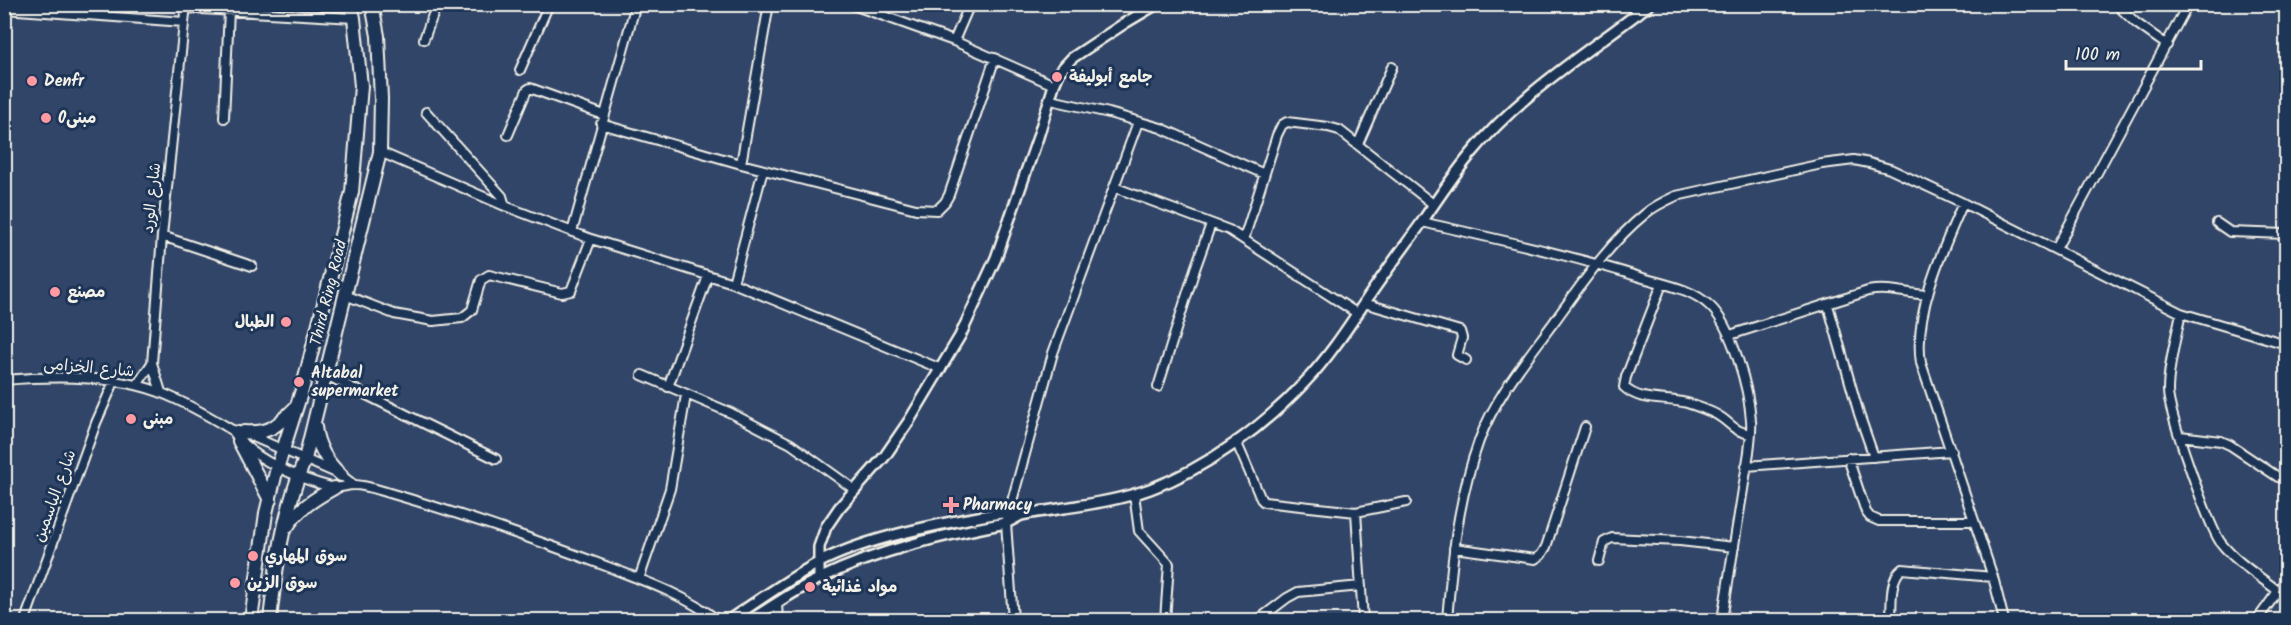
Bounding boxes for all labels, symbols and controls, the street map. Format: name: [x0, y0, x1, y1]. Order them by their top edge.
scale bar: [2066, 33, 2201, 71]
text: 100 m: [2075, 41, 2120, 70]
place label: جامع أبوليفة: [1069, 65, 1152, 90]
place label: Denfr: [44, 69, 85, 94]
marker: جامع أبوليفة: [1050, 70, 1064, 84]
marker: Denfr: [25, 74, 39, 88]
place label: مبنى0: [58, 106, 96, 131]
marker: مبنى0: [39, 111, 53, 125]
street label: شارع الورد: [136, 161, 168, 235]
street label: Third Ring Road: [304, 236, 354, 349]
place label: مصنع: [67, 280, 105, 305]
marker: مصنع: [48, 285, 62, 299]
place label: الطبال: [235, 310, 274, 335]
marker: الطبال: [279, 315, 293, 329]
street label: شارع الخزامى: [43, 352, 135, 384]
place label: Altabal supermarket: [311, 361, 399, 404]
marker: Altabal supermarket: [292, 375, 306, 389]
place label: مبنى: [143, 407, 173, 432]
marker: مبنى: [124, 412, 138, 426]
street label: شارع الياسمين: [27, 446, 83, 546]
place label: Pharmacy: [963, 493, 1033, 518]
marker: Pharmacy: [944, 498, 958, 512]
place label: سوق المهاري: [265, 544, 347, 569]
marker: سوق المهاري: [246, 549, 260, 563]
place label: سوق الزين: [247, 571, 317, 596]
place label: مواد غذائية: [822, 575, 897, 600]
marker: سوق الزين: [228, 576, 242, 590]
marker: مواد غذائية: [803, 580, 817, 594]

